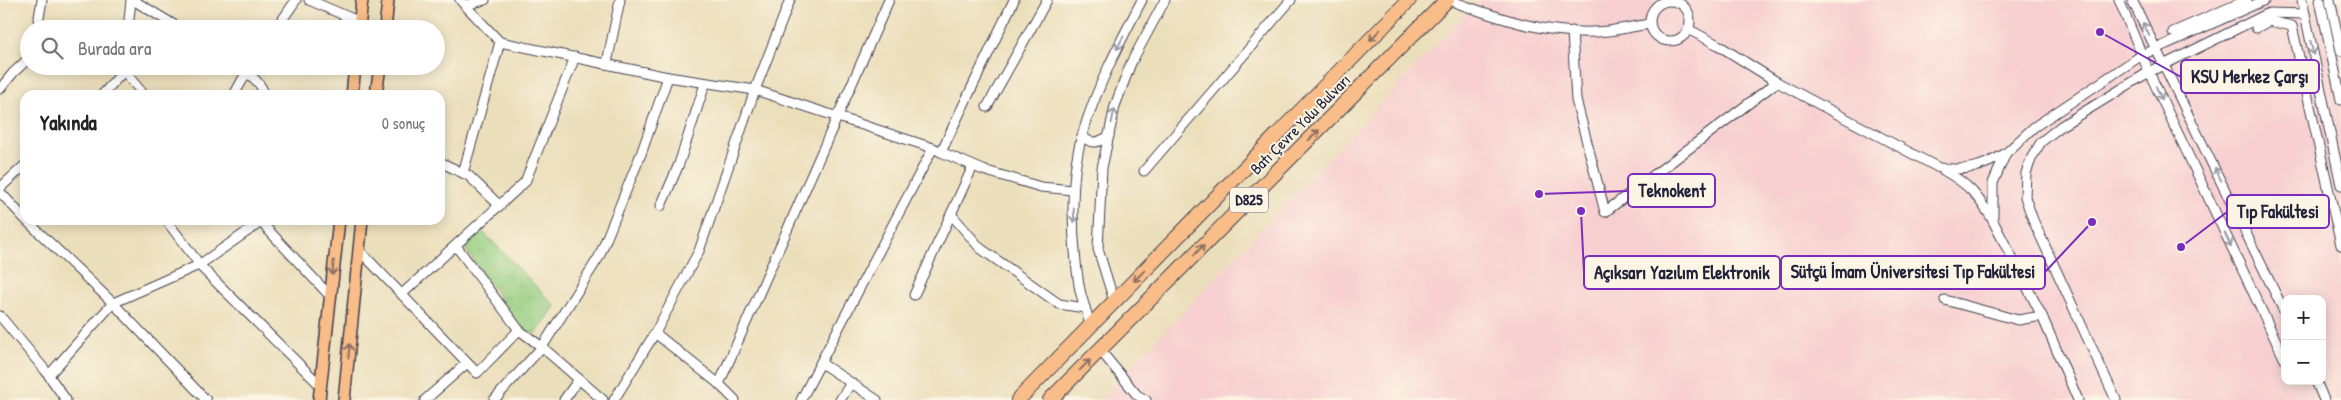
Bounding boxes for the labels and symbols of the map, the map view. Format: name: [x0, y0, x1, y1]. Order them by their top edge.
one-way arrow: [2141, 21, 2151, 36]
one-way arrow: [1369, 29, 1381, 41]
one-way arrow: [1115, 36, 1125, 51]
one-way arrow: [2308, 39, 2317, 55]
callout: KSU Merkez Çarşı: [2181, 60, 2319, 93]
text: KSU Merkez Çarşı: [2191, 64, 2309, 89]
street label: Batı Çevre Yolu Bulvarı: [1245, 69, 1355, 179]
one-way arrow: [2155, 85, 2164, 100]
one-way arrow: [1108, 109, 1118, 125]
one-way arrow: [1307, 129, 1319, 141]
one-way arrow: [2213, 167, 2222, 182]
callout: Teknokent: [1628, 174, 1715, 207]
text: Teknokent: [1637, 178, 1707, 203]
road number: D825: [1230, 188, 1268, 212]
callout: Tıp Fakültesi: [2227, 195, 2329, 228]
text: Tıp Fakültesi: [2236, 199, 2319, 225]
one-way arrow: [1069, 206, 1079, 223]
one-way arrow: [2224, 232, 2234, 247]
one-way arrow: [1193, 244, 1205, 256]
callout: Açıksarı Yazılım Elektronik: [1584, 256, 1780, 289]
callout: Sütçü İmam Üniversitesi Tıp Fakültesi: [1781, 256, 2045, 289]
text: Sütçü İmam Üniversitesi Tıp Fakültesi: [1791, 259, 2035, 285]
one-way arrow: [328, 260, 338, 276]
text: Açıksarı Yazılım Elektronik: [1594, 260, 1770, 285]
one-way arrow: [1133, 270, 1145, 282]
one-way arrow: [344, 344, 354, 360]
one-way arrow: [1079, 359, 1091, 372]

